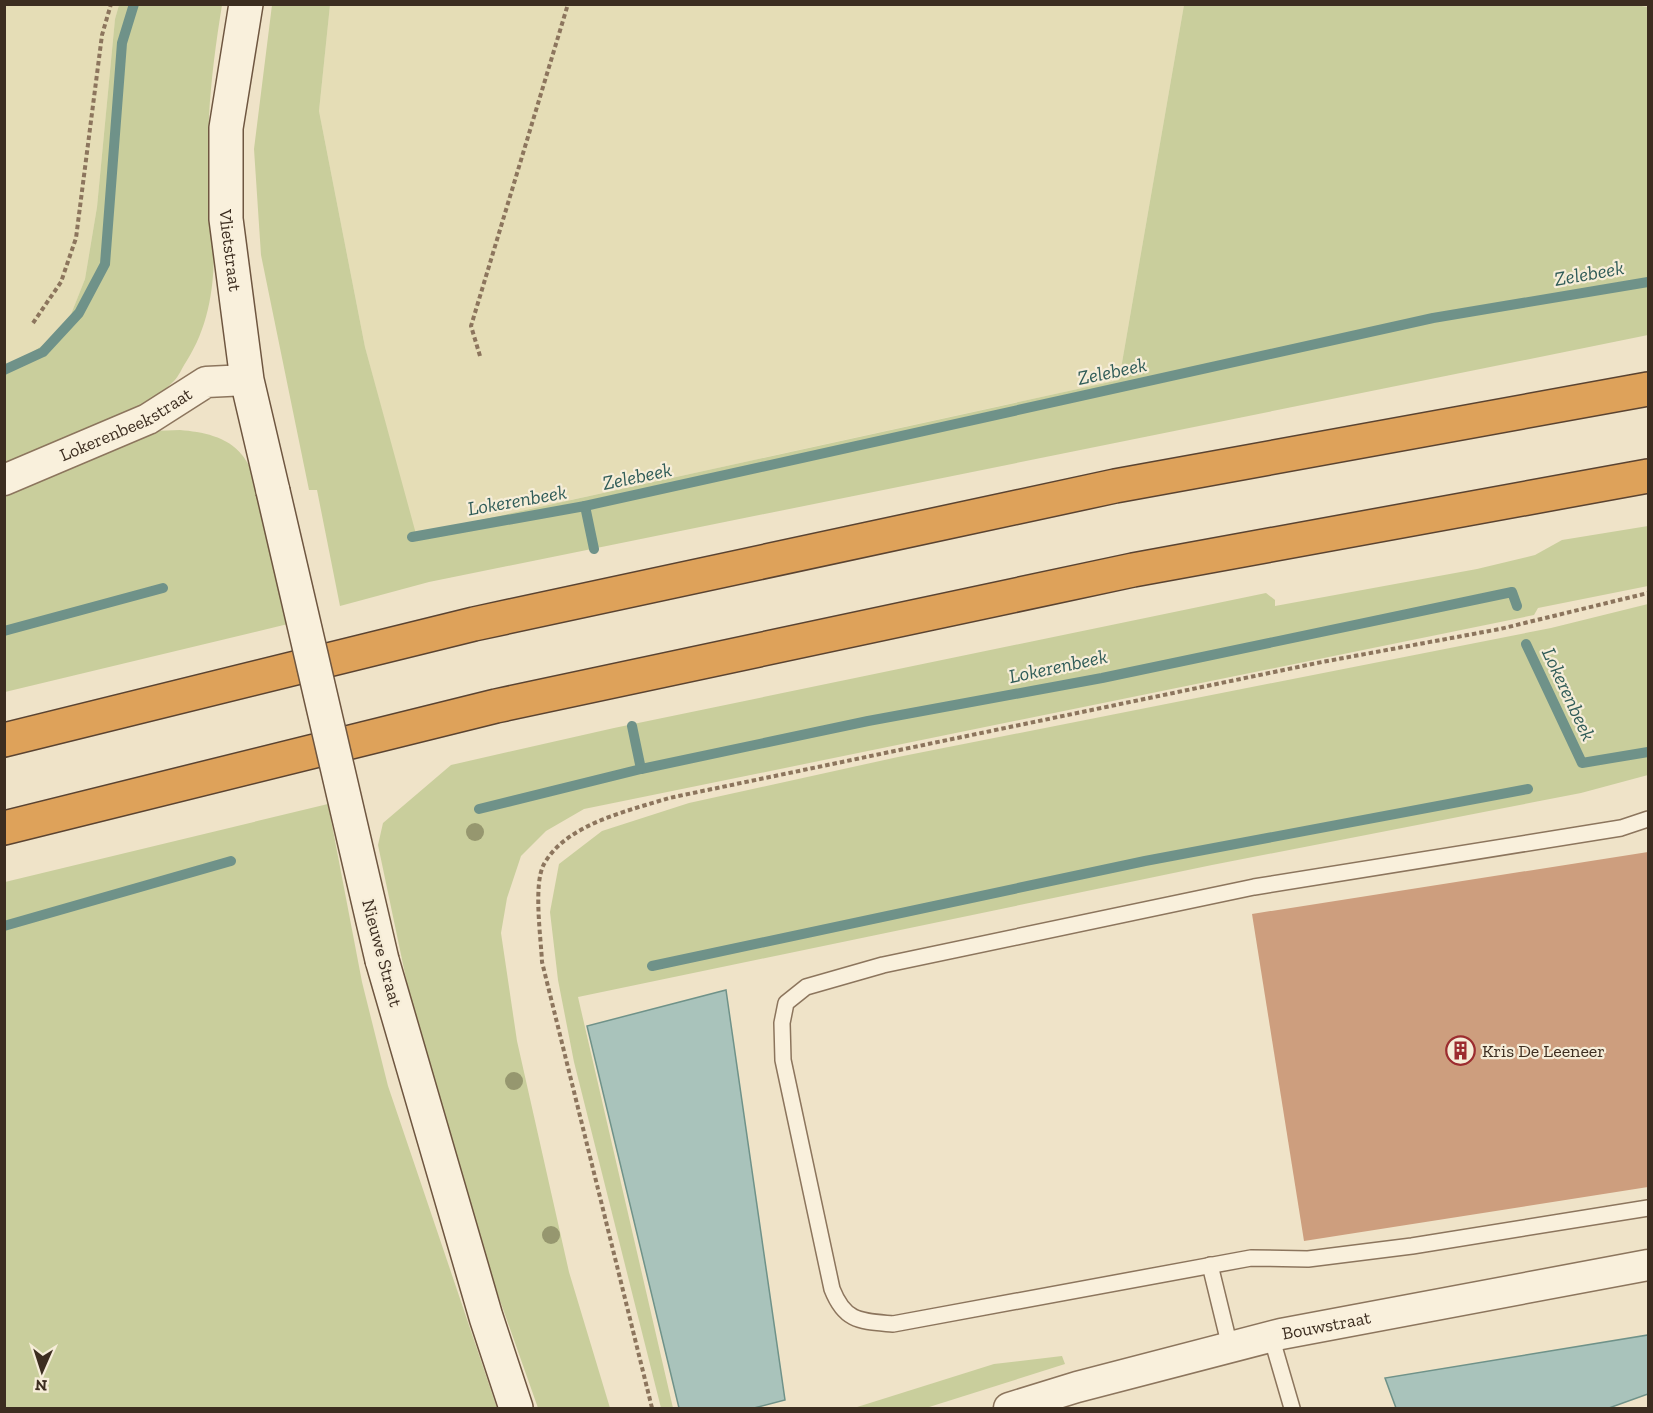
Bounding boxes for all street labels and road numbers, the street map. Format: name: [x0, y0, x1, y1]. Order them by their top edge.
street label: Vlietstraat: [215, 208, 246, 293]
street label: Lokerenbeekstraat: [56, 383, 196, 466]
street label: Nieuwe Straat: [357, 897, 407, 1009]
street label: Bouwstraat: [1280, 1306, 1373, 1345]

